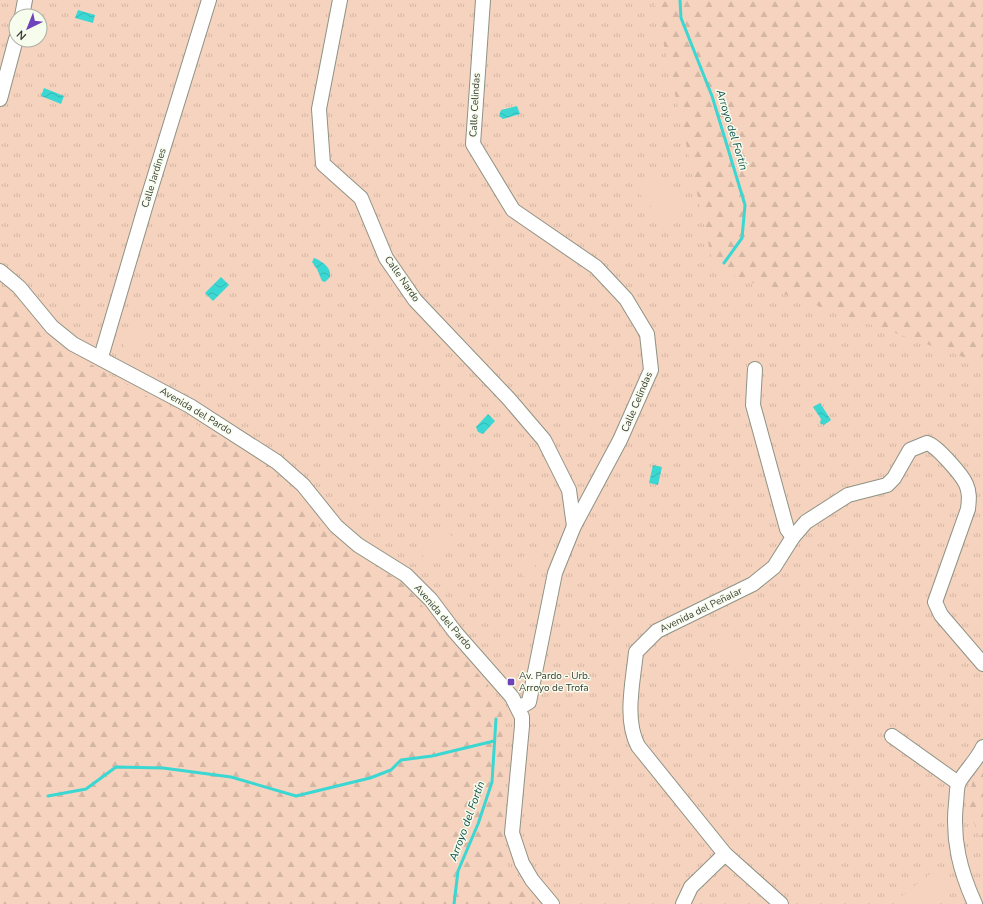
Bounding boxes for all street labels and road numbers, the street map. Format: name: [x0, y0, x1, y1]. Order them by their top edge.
street label: Calle Celindas: [466, 72, 484, 137]
street label: Calle Jardines: [138, 146, 170, 210]
street label: Calle Nardo: [381, 253, 423, 305]
street label: Calle Celindas: [618, 370, 656, 434]
street label: Avenida del Pardo: [157, 384, 235, 438]
street label: Avenida del Pardo: [411, 581, 475, 653]
street label: Avenida del Peñalar: [657, 584, 745, 636]

